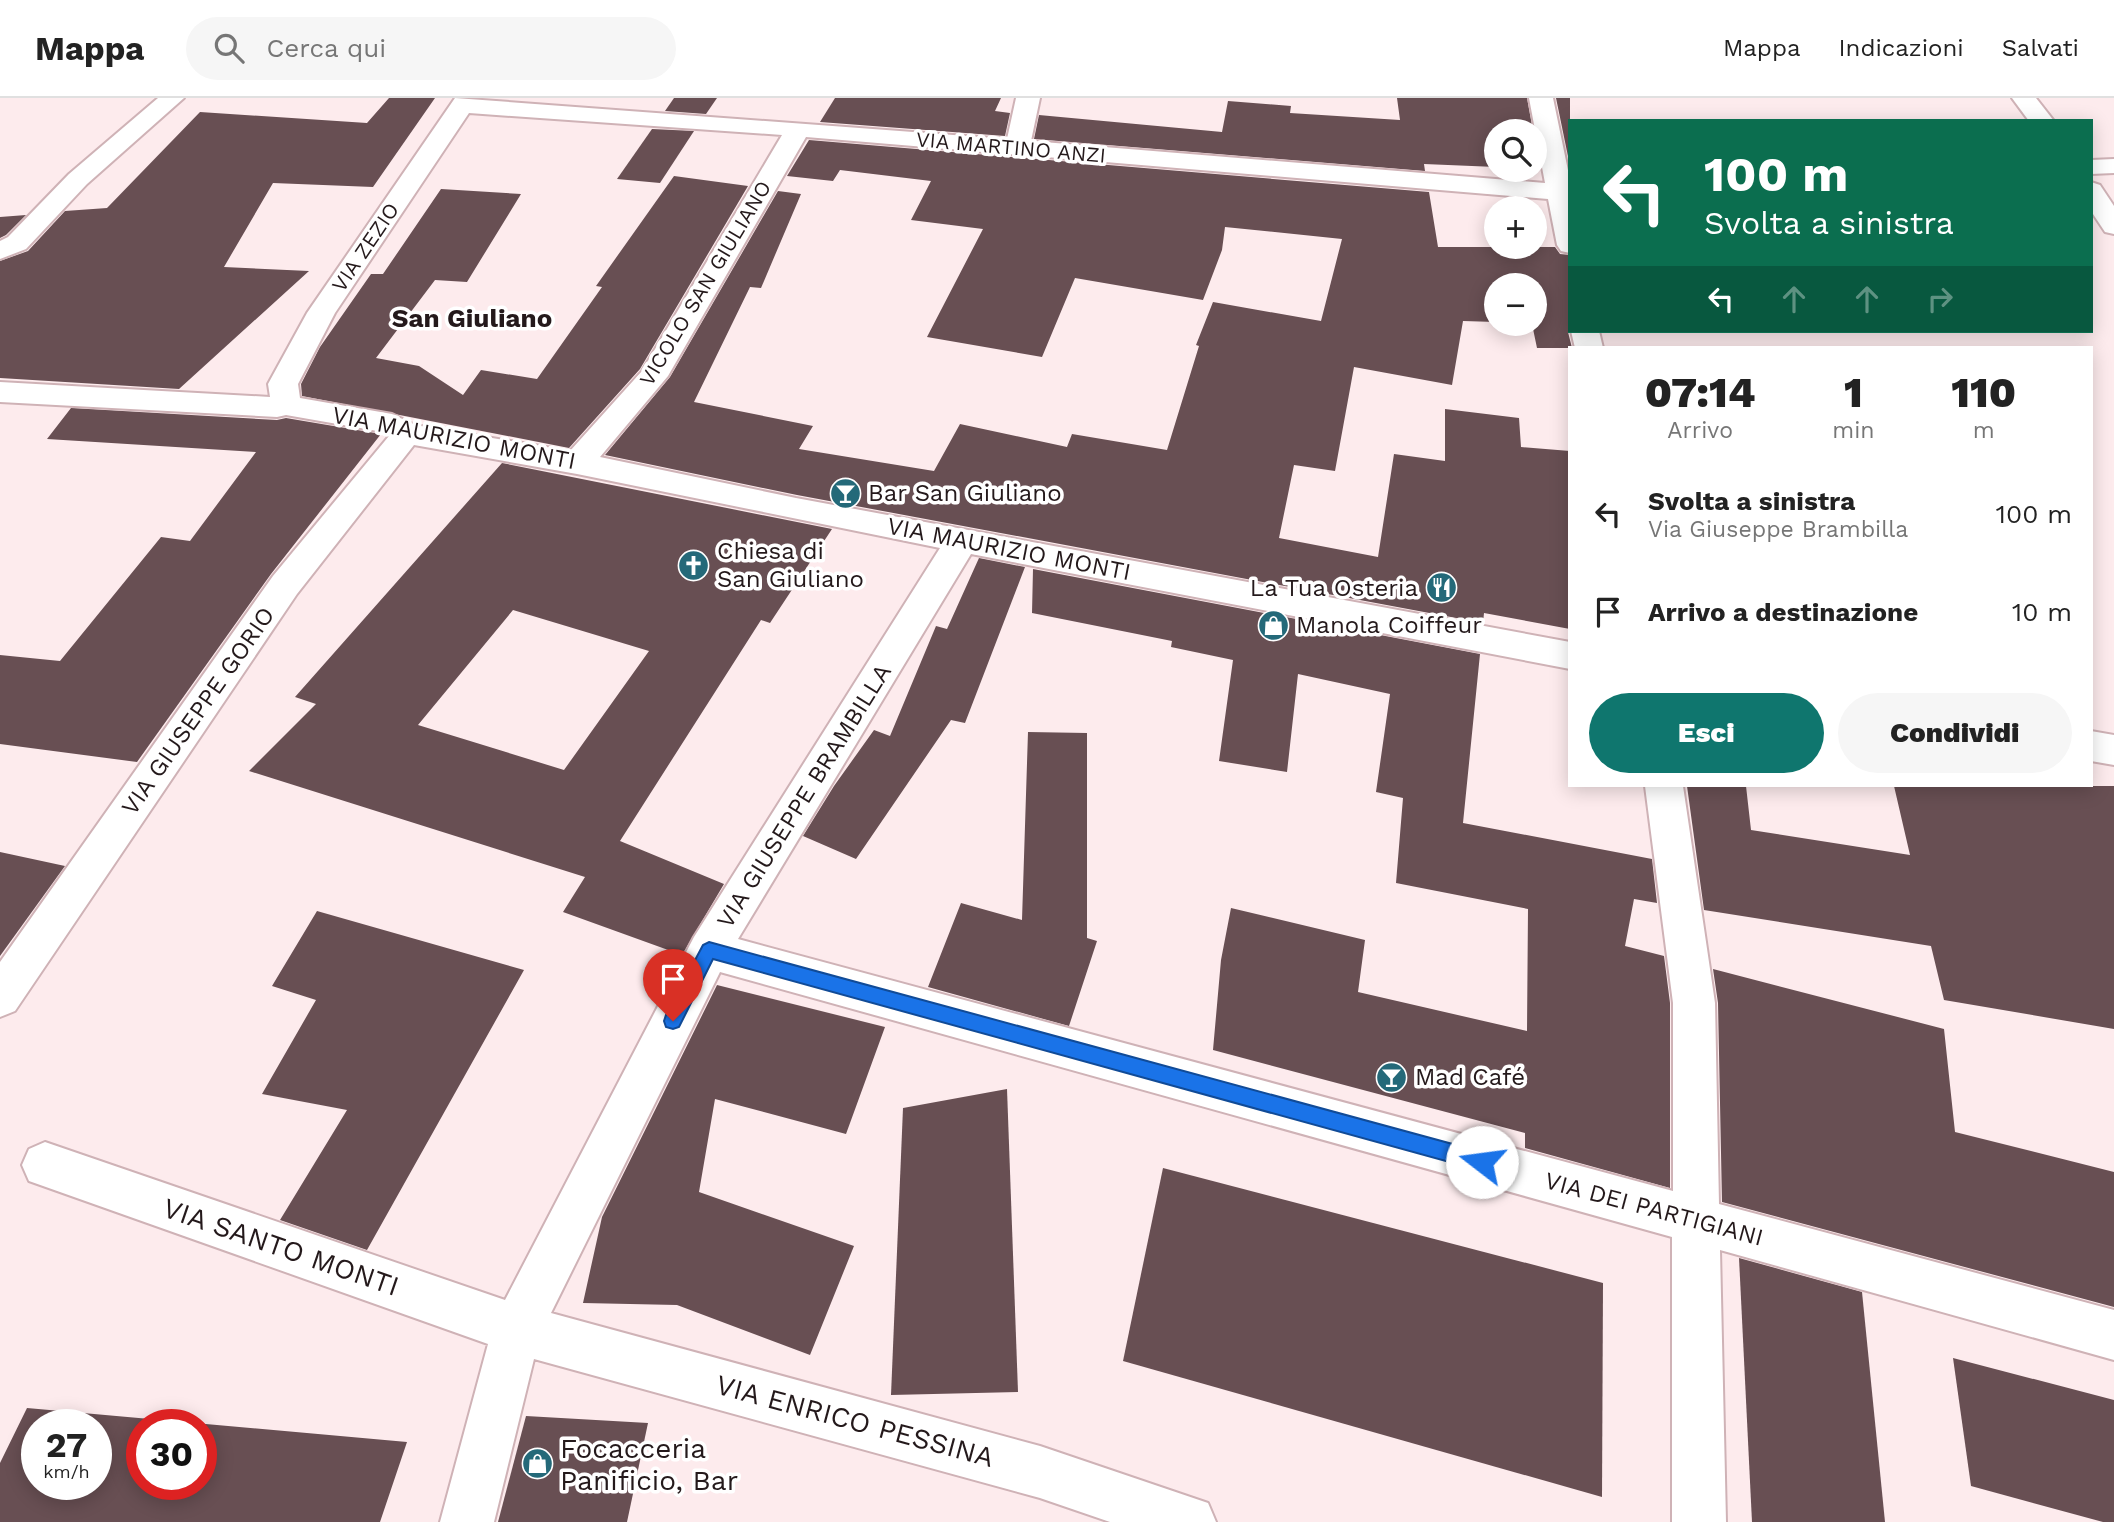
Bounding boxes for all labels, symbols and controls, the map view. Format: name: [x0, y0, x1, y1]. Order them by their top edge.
search box: [186, 17, 676, 80]
text: Mappa: [35, 29, 144, 68]
icon: search: [210, 29, 248, 67]
text: Cerca qui: [266, 33, 386, 63]
text: Mappa: [1723, 34, 1801, 62]
text: Indicazioni: [1839, 34, 1964, 62]
text: Salvati: [2002, 34, 2079, 62]
map controls: [1484, 119, 1547, 336]
button: search: [1484, 119, 1547, 182]
street label: VIA MARTINO ANZI: [915, 126, 1107, 168]
text: 100 m: [1704, 145, 1848, 203]
icon: left: [1589, 147, 1680, 238]
street label: VICOLO SAN GIULIANO: [634, 176, 776, 390]
button: +: [1484, 196, 1547, 259]
street label: VIA ZEZIO: [326, 198, 404, 296]
text: Svolta a sinistra: [1704, 204, 1954, 242]
button: −: [1484, 273, 1547, 336]
icon: left: [1702, 280, 1740, 318]
icon: ahead: [1775, 280, 1813, 318]
icon: ahead: [1848, 280, 1886, 318]
icon: right: [1921, 280, 1959, 318]
district label: San Giuliano: [392, 303, 552, 333]
text: 07:14: [1645, 368, 1755, 417]
text: 1: [1844, 368, 1863, 417]
text: 110: [1951, 368, 2016, 417]
street label: VIA MAURIZIO MONTI: [330, 401, 578, 475]
text: Arrivo: [1667, 417, 1733, 444]
text: min: [1832, 417, 1875, 444]
text: m: [1973, 417, 1995, 444]
bar icon: Bar San Giuliano: [828, 476, 862, 510]
place label: Bar San Giuliano: [868, 479, 1062, 507]
text: Svolta a sinistra: [1648, 486, 1855, 516]
icon: left: [1589, 495, 1627, 533]
text: 100 m: [1996, 499, 2072, 529]
street label: VIA MAURIZIO MONTI: [885, 512, 1133, 586]
text: Via Giuseppe Brambilla: [1648, 516, 1908, 543]
place label: Chiesa di San Giuliano: [717, 537, 864, 593]
church icon: Chiesa di San Giuliano: [677, 548, 711, 582]
restaurant icon: La Tua Osteria: [1424, 571, 1458, 605]
place label: La Tua Osteria: [1250, 574, 1418, 602]
icon: arrive: [1589, 593, 1627, 631]
text: Arrivo a destinazione: [1648, 597, 1918, 627]
text: 10 m: [2012, 597, 2072, 627]
street label: VIA GIUSEPPE GORIO: [116, 602, 280, 820]
shop icon: Manola Coiffeur: [1256, 608, 1290, 642]
place label: Manola Coiffeur: [1296, 611, 1482, 639]
street label: VIA GIUSEPPE BRAMBILLA: [711, 659, 897, 933]
button: Esci: [1589, 693, 1824, 773]
button: Condividi: [1838, 693, 2072, 773]
pin: [643, 949, 703, 1021]
icon: arrive: [654, 960, 692, 998]
bar icon: Mad Café: [1375, 1060, 1409, 1094]
place label: Mad Café: [1415, 1063, 1525, 1091]
position arrow: [1445, 1125, 1519, 1199]
street label: VIA DEI PARTIGIANI: [1542, 1166, 1766, 1252]
street label: VIA SANTO MONTI: [159, 1191, 403, 1303]
street label: VIA ENRICO PESSINA: [712, 1368, 998, 1474]
speed limit sign: 30: [126, 1409, 217, 1500]
text: 27: [46, 1424, 87, 1466]
place label: Focacceria Panificio, Bar: [560, 1432, 738, 1497]
shop icon: Focacceria Panificio, Bar: [520, 1447, 554, 1481]
text: km/h: [43, 1461, 90, 1482]

